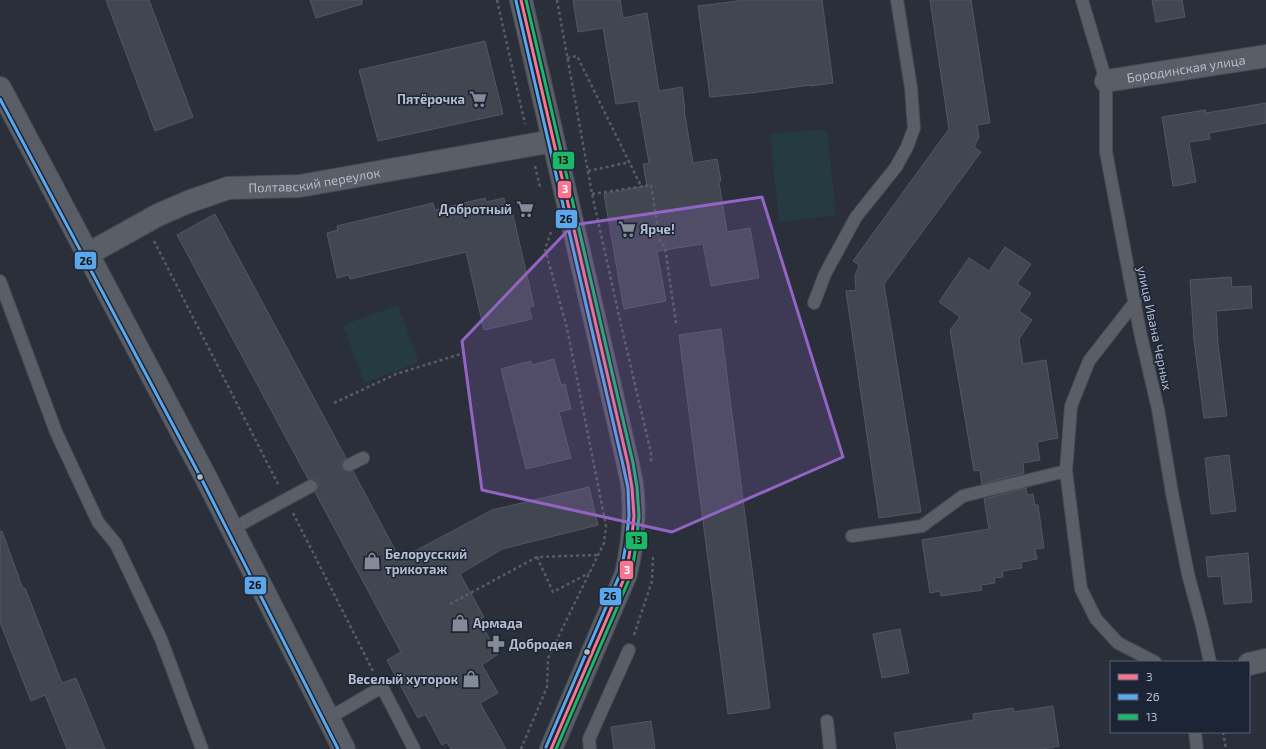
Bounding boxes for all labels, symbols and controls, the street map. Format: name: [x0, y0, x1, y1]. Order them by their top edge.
street label: Бородинская улица: [1126, 51, 1246, 86]
supermarket icon: Пятёрочка: [468, 89, 488, 109]
place label: Пятёрочка: [397, 91, 465, 107]
line badge: 13: [552, 151, 575, 170]
text: 13: [558, 153, 569, 166]
street label: Полтавский переулок: [248, 164, 381, 195]
line badge: 3: [557, 180, 572, 199]
text: 3: [562, 182, 568, 195]
supermarket icon: Добротный: [515, 199, 535, 219]
place label: Добротный: [439, 201, 512, 217]
line badge: 26: [555, 209, 578, 229]
text: 26: [560, 212, 573, 225]
supermarket icon: Ярче!: [617, 219, 637, 239]
place label: Ярче!: [640, 221, 675, 237]
line badge: 26: [74, 251, 97, 270]
text: 26: [80, 254, 93, 267]
street label: улица Ивана Черных: [1134, 264, 1176, 392]
unlabelled marker: [195, 472, 205, 482]
line badge: 13: [625, 531, 648, 550]
text: 13: [632, 533, 643, 546]
place label: Белорусский трикотаж: [385, 546, 467, 577]
shop icon: Белорусский трикотаж: [362, 551, 382, 571]
line badge: 3: [619, 560, 634, 580]
text: 3: [624, 563, 630, 576]
line badge: 26: [244, 576, 267, 595]
text: 26: [249, 578, 262, 591]
line badge: 26: [599, 587, 622, 606]
text: 26: [604, 589, 617, 602]
shop icon: Армада: [450, 613, 470, 633]
place label: Армада: [473, 615, 523, 631]
pharmacy icon: Добродея: [486, 634, 506, 654]
place label: Добродея: [509, 636, 572, 652]
unlabelled marker: [582, 647, 592, 657]
legend: [1110, 661, 1250, 733]
shop icon: Веселый хуторок: [461, 669, 481, 689]
text: 3: [1146, 669, 1153, 683]
place label: Веселый хуторок: [348, 671, 459, 687]
text: 26: [1146, 689, 1160, 703]
text: 13: [1146, 709, 1157, 723]

